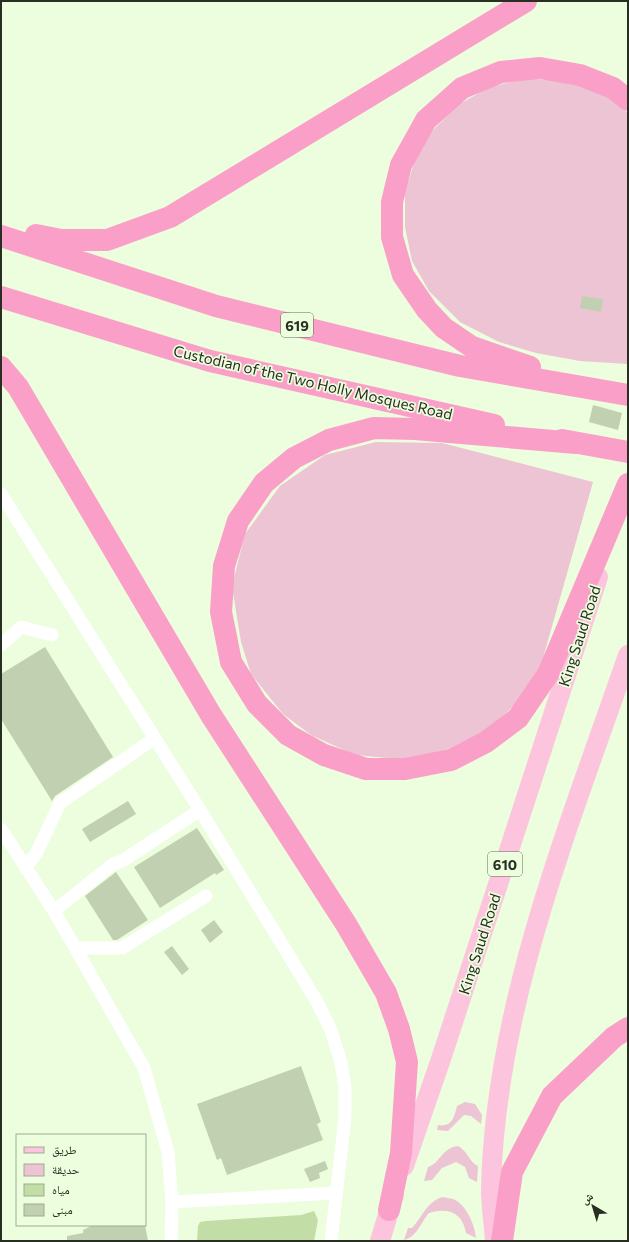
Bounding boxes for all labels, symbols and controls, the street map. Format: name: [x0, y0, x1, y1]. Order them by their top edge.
road number: 619: [281, 313, 313, 337]
street label: Custodian of the Two Holly Mosques Road: [172, 341, 454, 423]
street label: King Saud Road: [554, 583, 604, 689]
road number: 610: [488, 852, 522, 876]
street label: King Saud Road: [454, 891, 504, 997]
legend: [16, 1134, 146, 1226]
text: طريق: [52, 1142, 77, 1157]
text: حديقة: [52, 1162, 80, 1177]
text: مياه: [52, 1182, 70, 1197]
north arrow: [573, 1186, 613, 1226]
text: ش: [578, 1189, 597, 1208]
text: مبنى: [52, 1202, 73, 1217]

